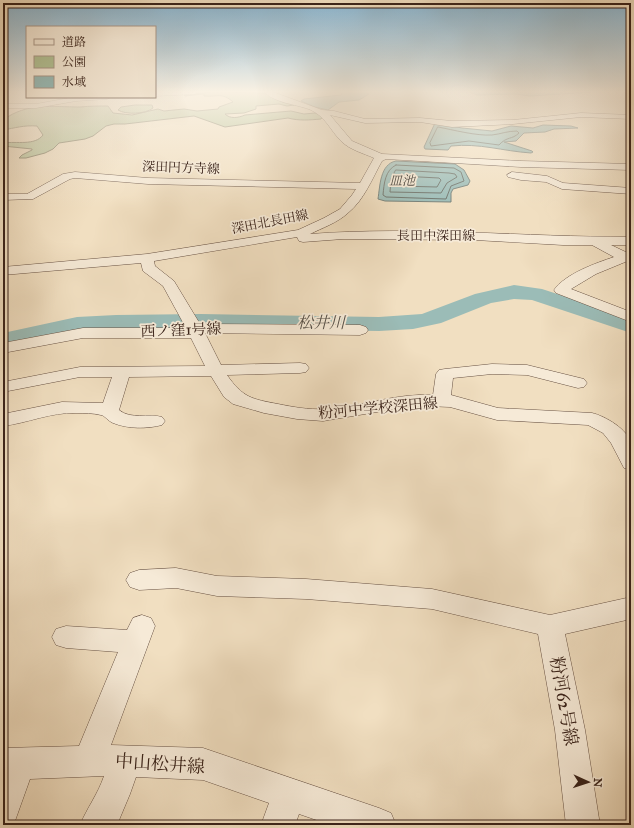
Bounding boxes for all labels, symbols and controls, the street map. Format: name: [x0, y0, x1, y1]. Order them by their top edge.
legend: [26, 26, 156, 98]
text: 道路: [62, 35, 86, 49]
text: 公園: [62, 55, 86, 69]
text: 水域: [62, 75, 86, 89]
street label: 深田円方寺線: [142, 159, 220, 177]
water label: 皿池: [389, 173, 417, 189]
street label: 深田北長田線: [230, 207, 310, 237]
street label: 長田中深田線: [397, 228, 475, 244]
water label: 松井川: [297, 313, 347, 332]
street label: 西ノ窪1号線: [140, 320, 222, 340]
street label: 粉河中学校深田線: [317, 394, 439, 422]
street label: 粉河62号線: [545, 655, 583, 747]
street label: 中山松井線: [114, 750, 206, 778]
north arrow: [568, 762, 608, 802]
text: N: [591, 777, 604, 788]

